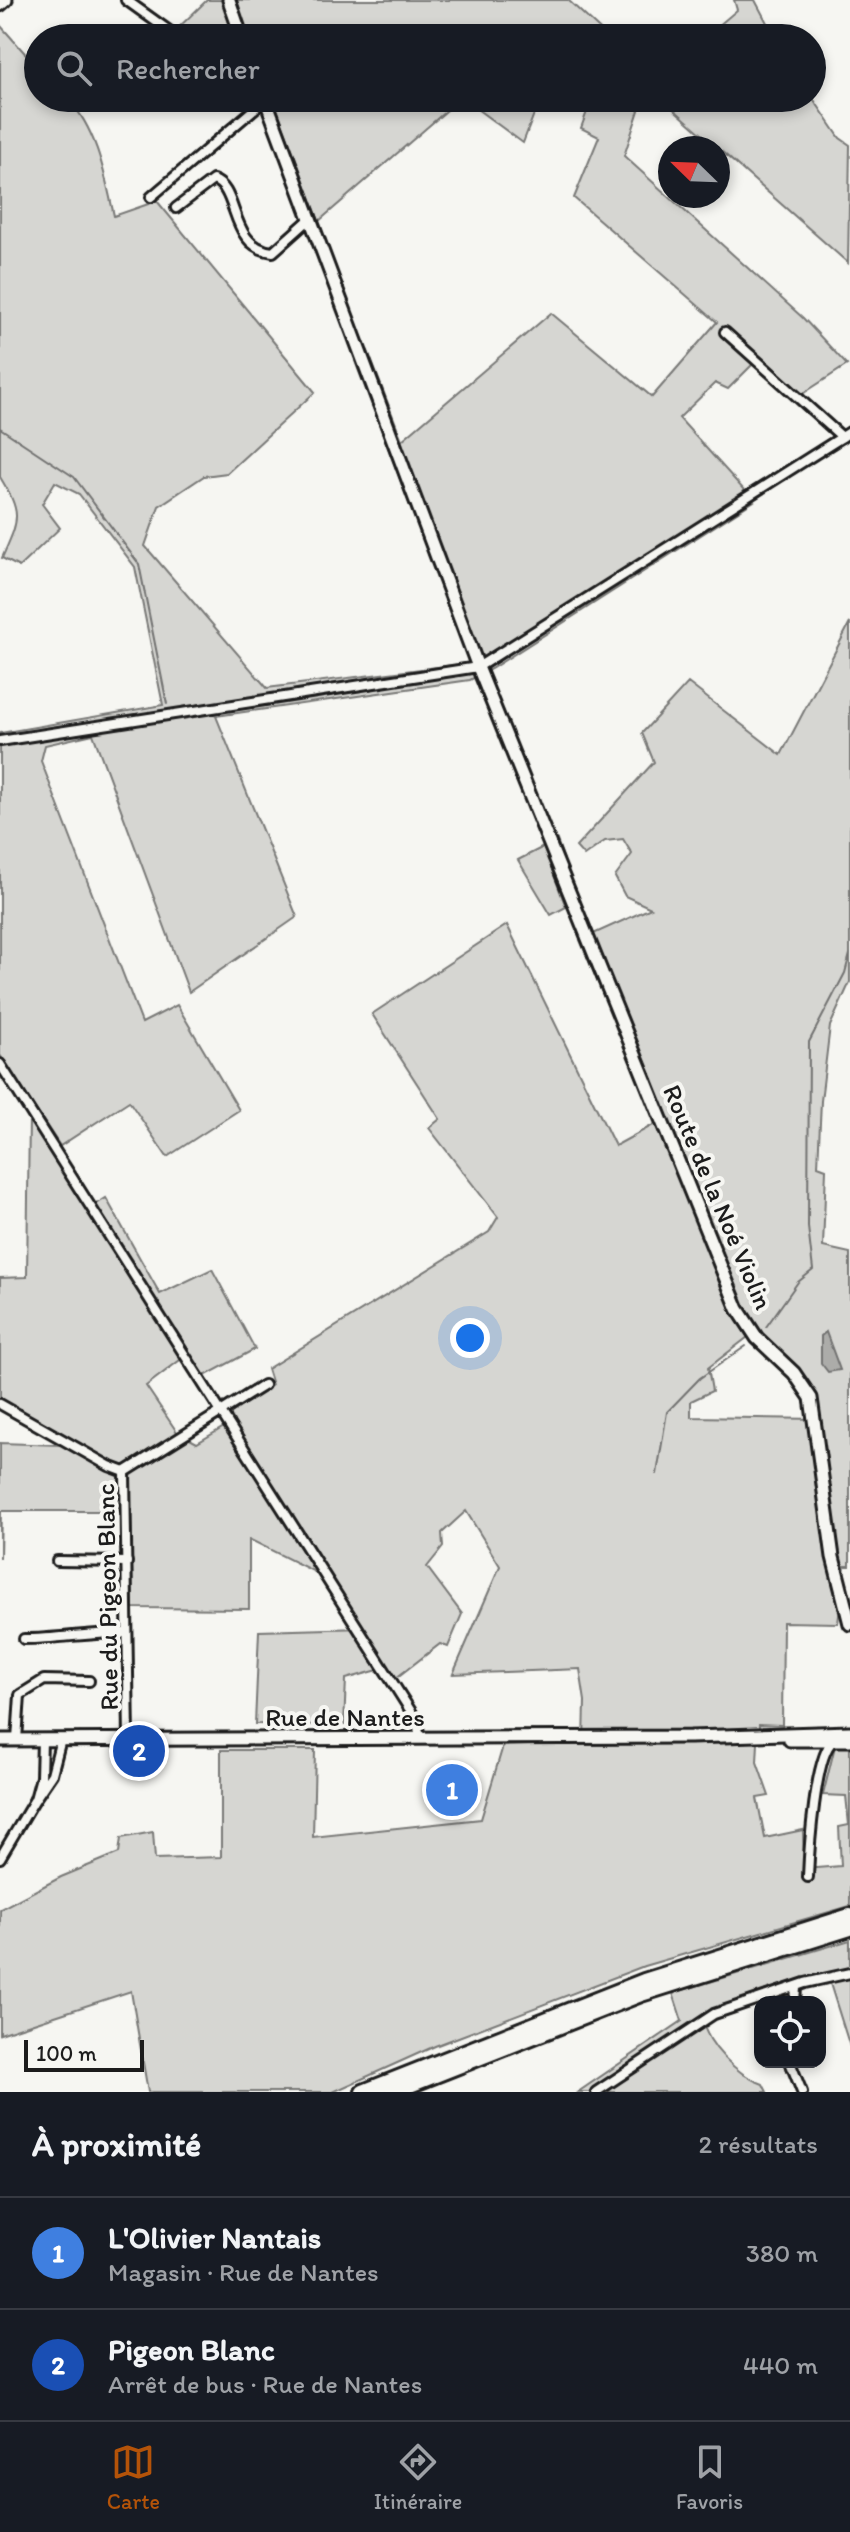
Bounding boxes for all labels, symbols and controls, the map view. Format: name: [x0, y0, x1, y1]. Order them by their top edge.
search box: [24, 24, 826, 112]
icon: search: [52, 46, 96, 90]
text: Rechercher: [116, 50, 260, 87]
north arrow: [658, 136, 730, 208]
street label: Route de la Noé Violin: [656, 1080, 780, 1314]
your location: [450, 1318, 490, 1358]
street label: Rue du Pigeon Blanc: [89, 1483, 125, 1711]
street label: Rue de Nantes: [265, 1701, 425, 1733]
pin: 2: [113, 1721, 165, 1781]
pin: 1: [426, 1760, 478, 1820]
map controls: [754, 1996, 826, 2068]
button: locate: [754, 1996, 826, 2068]
scale bar: [24, 2036, 144, 2072]
text: 100 m: [36, 2040, 97, 2067]
text: À proximité: [32, 2124, 201, 2165]
text: 2 résultats: [698, 2128, 818, 2160]
text: L'Olivier Nantais: [108, 2219, 321, 2256]
text: 1: [52, 2237, 64, 2269]
text: 380 m: [746, 2237, 818, 2269]
text: Magasin · Rue de Nantes: [108, 2256, 379, 2288]
text: Pigeon Blanc: [108, 2331, 275, 2368]
text: 2: [51, 2349, 65, 2381]
text: 440 m: [743, 2349, 818, 2381]
text: Arrêt de bus · Rue de Nantes: [108, 2368, 422, 2400]
tab: Carte: [107, 2440, 160, 2515]
tab: Itinéraire: [374, 2440, 462, 2515]
tab: Favoris: [676, 2440, 743, 2515]

